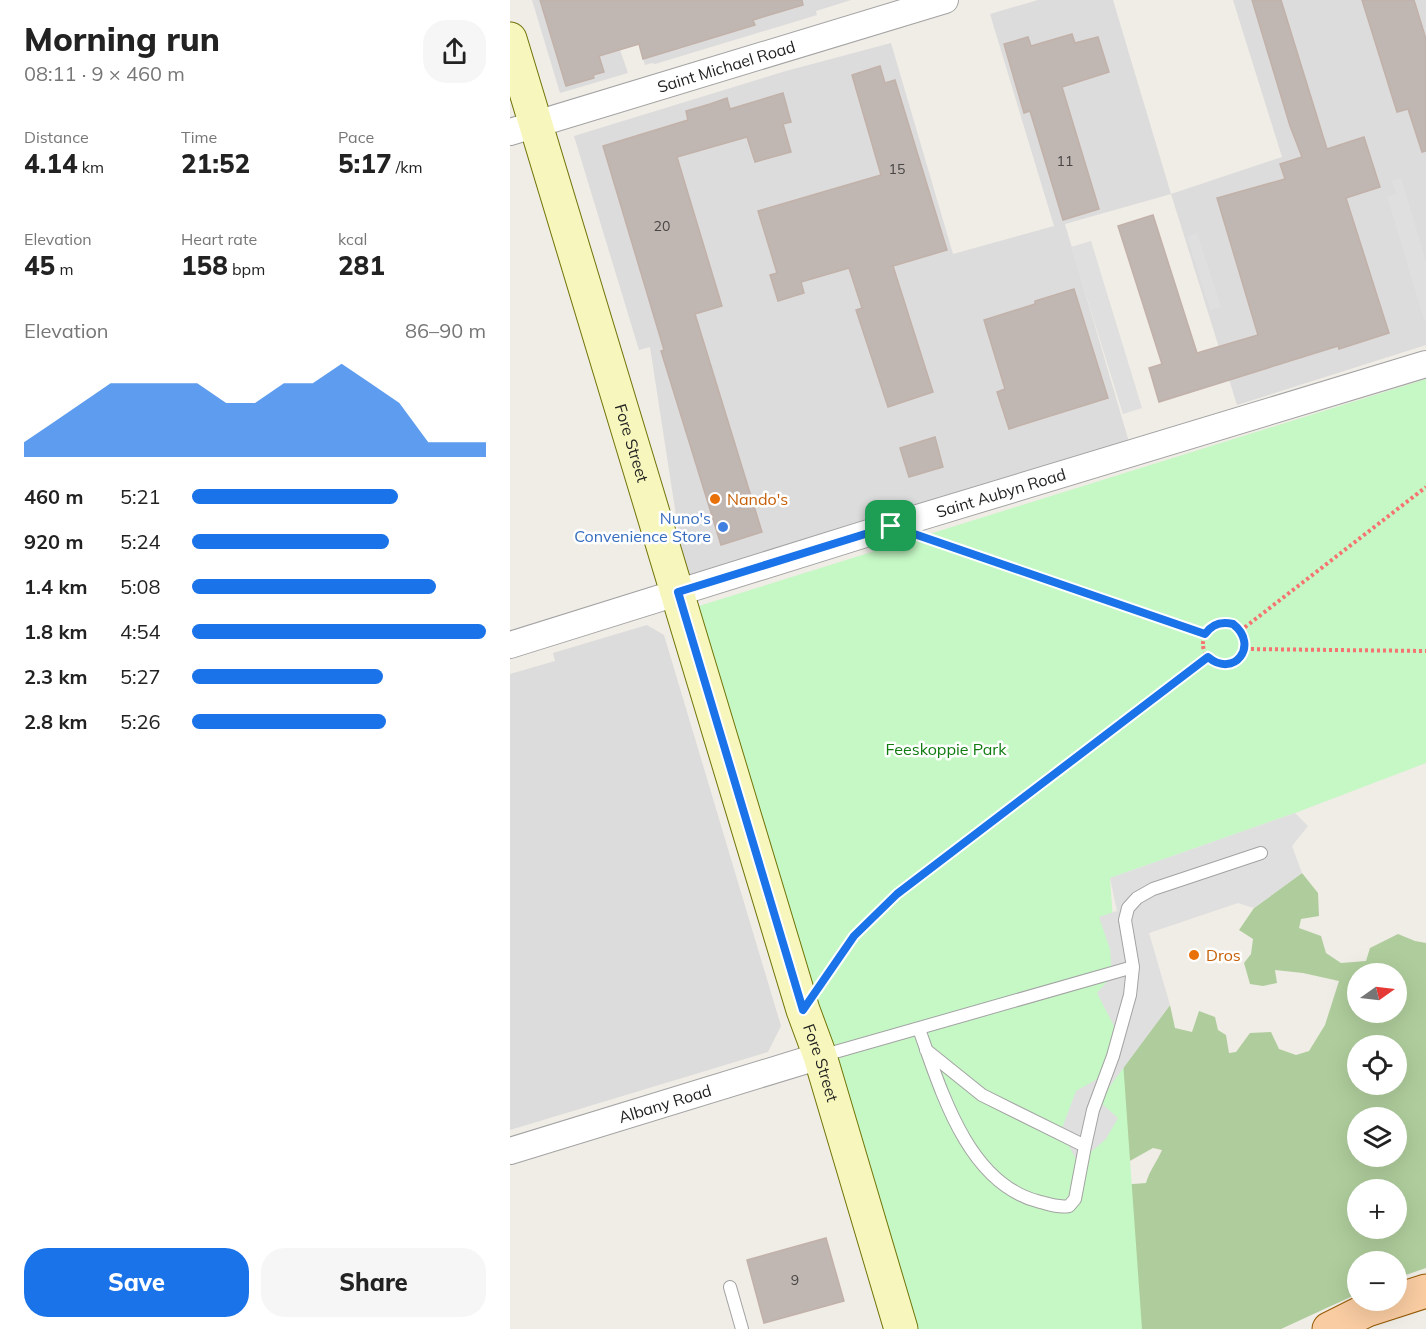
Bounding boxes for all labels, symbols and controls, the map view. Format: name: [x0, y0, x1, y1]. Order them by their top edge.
text: Morning run: [24, 18, 220, 59]
button: share: [423, 20, 486, 83]
street label: Saint Michael Road: [655, 36, 798, 97]
text: 08:11 · 9 × 460 m: [24, 61, 185, 86]
text: Distance: [24, 127, 89, 147]
text: Time: [181, 127, 217, 147]
text: Pace: [338, 127, 374, 147]
text: 4.14: [24, 147, 78, 180]
text: 21:52: [181, 147, 250, 180]
text: 5:17: [338, 147, 392, 180]
house number: 11: [1057, 152, 1073, 170]
text: km: [78, 157, 104, 177]
text: /km: [392, 157, 423, 177]
house number: 15: [889, 160, 905, 178]
house number: 20: [654, 217, 670, 235]
text: Elevation: [24, 229, 92, 249]
text: Heart rate: [181, 229, 257, 249]
text: kcal: [338, 229, 367, 249]
text: 45: [24, 249, 55, 282]
text: 158: [181, 249, 228, 282]
text: 281: [338, 249, 385, 282]
text: m: [55, 259, 73, 279]
text: bpm: [228, 259, 265, 279]
text: Elevation: [24, 318, 109, 343]
text: 86–90 m: [405, 318, 486, 343]
street label: Fore Street: [611, 401, 653, 485]
street label: Saint Aubyn Road: [934, 464, 1068, 522]
text: 460 m: [24, 484, 83, 509]
text: 5:21: [120, 484, 161, 509]
place label: Nando's: [727, 489, 788, 509]
marker: Nando's: [708, 492, 722, 506]
pin: [865, 500, 916, 551]
place label: Nuno's Convenience Store: [574, 508, 711, 546]
icon: arrive: [874, 509, 907, 542]
marker: Nuno's Convenience Store: [716, 520, 730, 534]
text: 920 m: [24, 529, 83, 554]
text: 5:24: [120, 529, 161, 554]
text: 1.4 km: [24, 574, 87, 599]
text: 5:08: [120, 574, 161, 599]
text: 1.8 km: [24, 619, 87, 644]
text: 4:54: [120, 619, 161, 644]
text: 2.3 km: [24, 664, 87, 689]
text: 5:27: [120, 664, 161, 689]
text: 2.8 km: [24, 709, 87, 734]
text: 5:26: [120, 709, 161, 734]
park label: Feeskoppie Park: [886, 739, 1007, 759]
place label: Dros: [1206, 945, 1241, 965]
marker: Dros: [1187, 948, 1201, 962]
north arrow: [1347, 963, 1407, 1023]
map controls: [1347, 963, 1407, 1311]
street label: Fore Street: [799, 1021, 843, 1104]
button: locate: [1347, 1035, 1407, 1095]
street label: Albany Road: [616, 1080, 714, 1127]
button: layers: [1347, 1107, 1407, 1167]
button: +: [1347, 1179, 1407, 1239]
button: Save: [24, 1248, 249, 1317]
button: Share: [261, 1248, 486, 1317]
button: −: [1347, 1251, 1407, 1311]
house number: 9: [791, 1271, 799, 1289]

